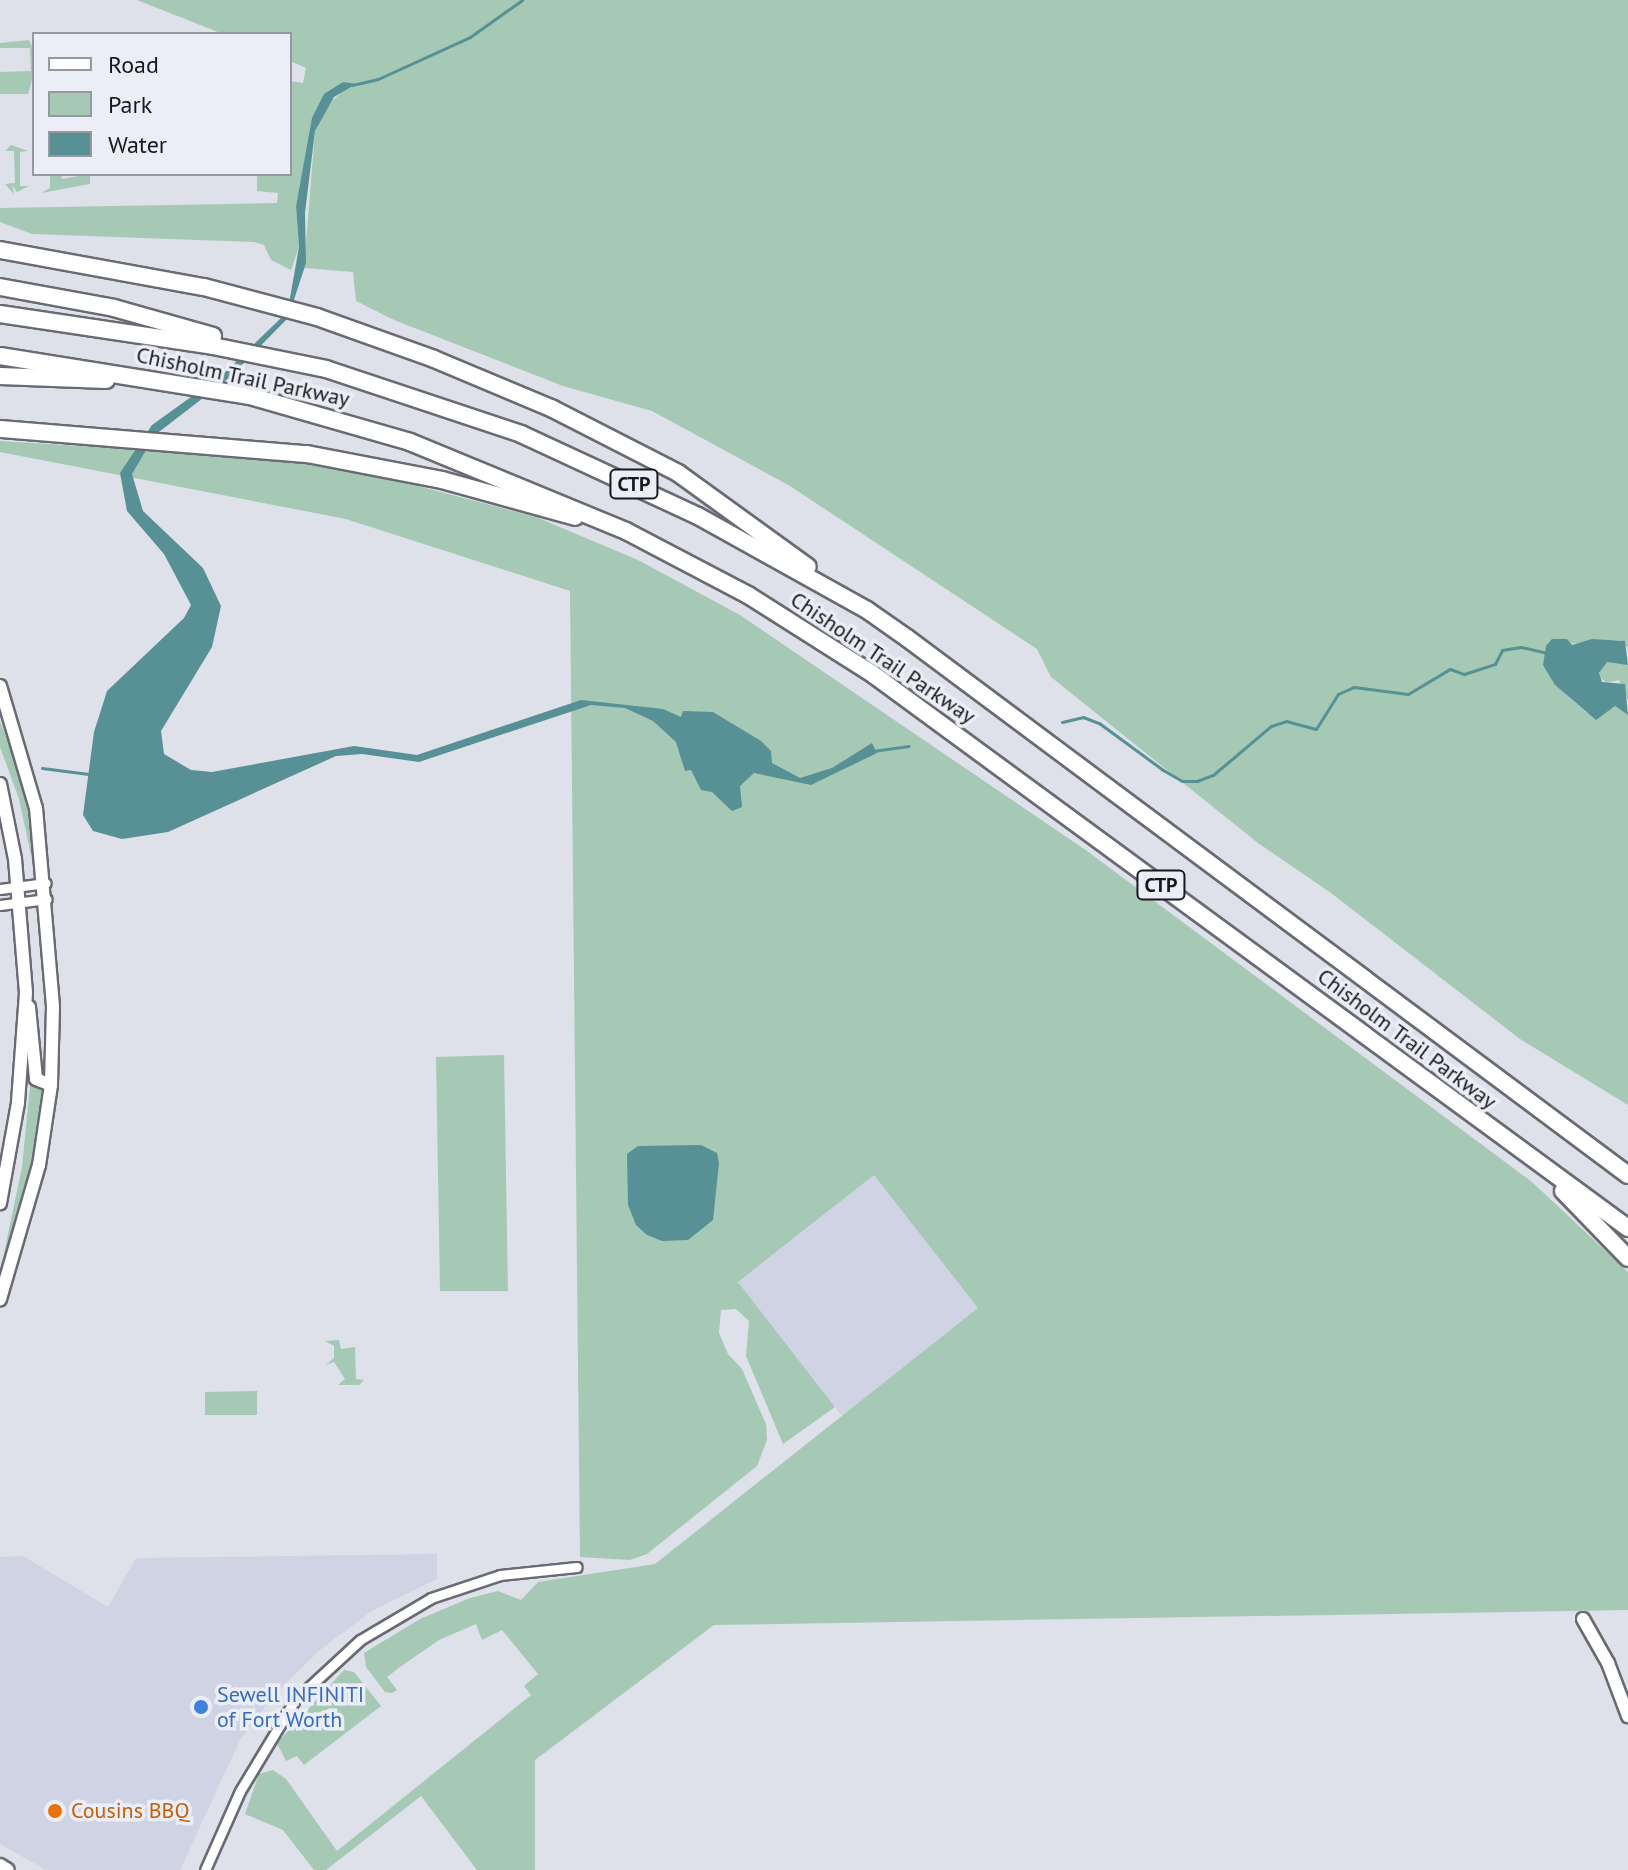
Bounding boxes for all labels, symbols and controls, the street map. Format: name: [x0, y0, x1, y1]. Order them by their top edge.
legend: [32, 32, 292, 176]
text: Road: [108, 49, 159, 80]
text: Park: [108, 89, 152, 120]
text: Water: [108, 129, 167, 160]
street label: Chisholm Trail Parkway: [134, 341, 352, 413]
road number: CTP: [608, 468, 660, 500]
street label: Chisholm Trail Parkway: [785, 586, 981, 730]
road number: CTP: [1135, 869, 1187, 901]
street label: Chisholm Trail Parkway: [1312, 963, 1502, 1115]
place label: Sewell INFINITI of Fort Worth: [217, 1681, 364, 1732]
marker: Sewell INFINITI of Fort Worth: [192, 1698, 210, 1716]
place label: Cousins BBQ: [71, 1798, 190, 1824]
marker: Cousins BBQ: [46, 1802, 64, 1820]

